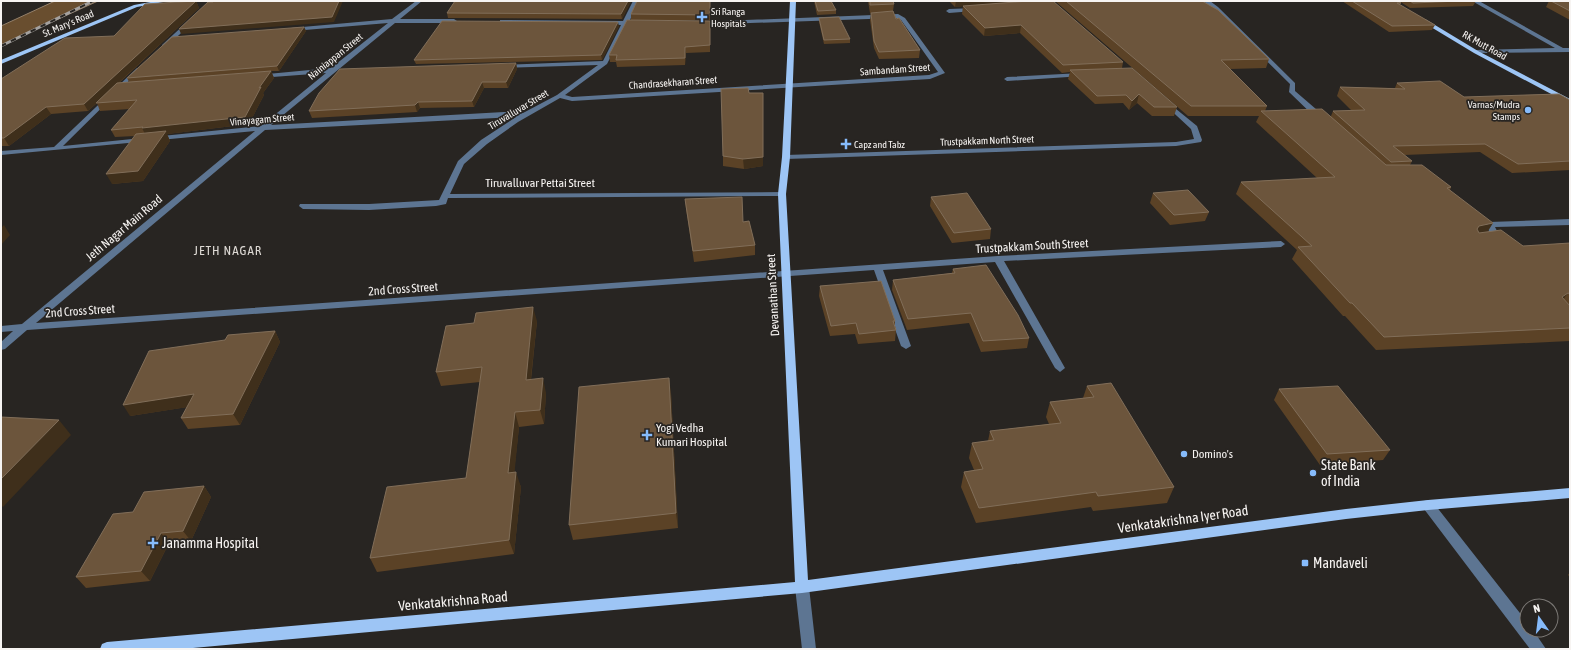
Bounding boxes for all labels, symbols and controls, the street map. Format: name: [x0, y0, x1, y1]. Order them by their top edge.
place label: Sri Ranga Hospitals: [711, 6, 746, 29]
street label: St. Mary's Road: [41, 8, 96, 39]
marker: Sri Ranga Hospitals: [696, 11, 708, 23]
street label: RK Mutt Road: [1461, 29, 1509, 62]
street label: Nainiappan Street: [306, 31, 365, 82]
street label: Sambandam Street: [860, 62, 931, 77]
street label: Chandrasekharan Street: [628, 74, 718, 91]
street label: Tiruvalluvar Street: [486, 87, 550, 132]
place label: Varnas/Mudra Stamps: [1468, 99, 1520, 122]
marker: Varnas/Mudra Stamps: [1523, 105, 1533, 115]
street label: Vinayagam Street: [229, 111, 295, 128]
street label: Trustpakkam North Street: [940, 133, 1034, 148]
marker: Capz and Tabz: [841, 139, 851, 149]
place label: Capz and Tabz: [854, 139, 905, 150]
street label: Tiruvalluvar Pettai Street: [485, 176, 595, 190]
street label: Jeth Nagar Main Road: [83, 192, 165, 264]
street label: Trustpakkam South Street: [975, 236, 1089, 256]
district label: JETH NAGAR: [194, 243, 262, 258]
street label: Devanathan Street: [764, 253, 782, 337]
street label: 2nd Cross Street: [368, 280, 439, 298]
street label: 2nd Cross Street: [45, 302, 116, 320]
place label: Yogi Vedha Kumari Hospital: [656, 421, 728, 449]
marker: Yogi Vedha Kumari Hospital: [641, 429, 653, 441]
place label: Domino's: [1192, 447, 1233, 461]
marker: Domino's: [1179, 449, 1189, 459]
place label: State Bank of India: [1321, 457, 1376, 489]
marker: State Bank of India: [1308, 468, 1318, 478]
street label: Venkatakrishna Iyer Road: [1117, 502, 1249, 536]
place label: Janamma Hospital: [162, 535, 259, 551]
marker: Janamma Hospital: [147, 537, 159, 549]
place label: Mandaveli: [1313, 555, 1368, 571]
marker: Mandaveli: [1300, 558, 1310, 568]
street label: Venkatakrishna Road: [398, 588, 508, 614]
north arrow: [1519, 598, 1559, 638]
text: N: [1532, 602, 1541, 615]

